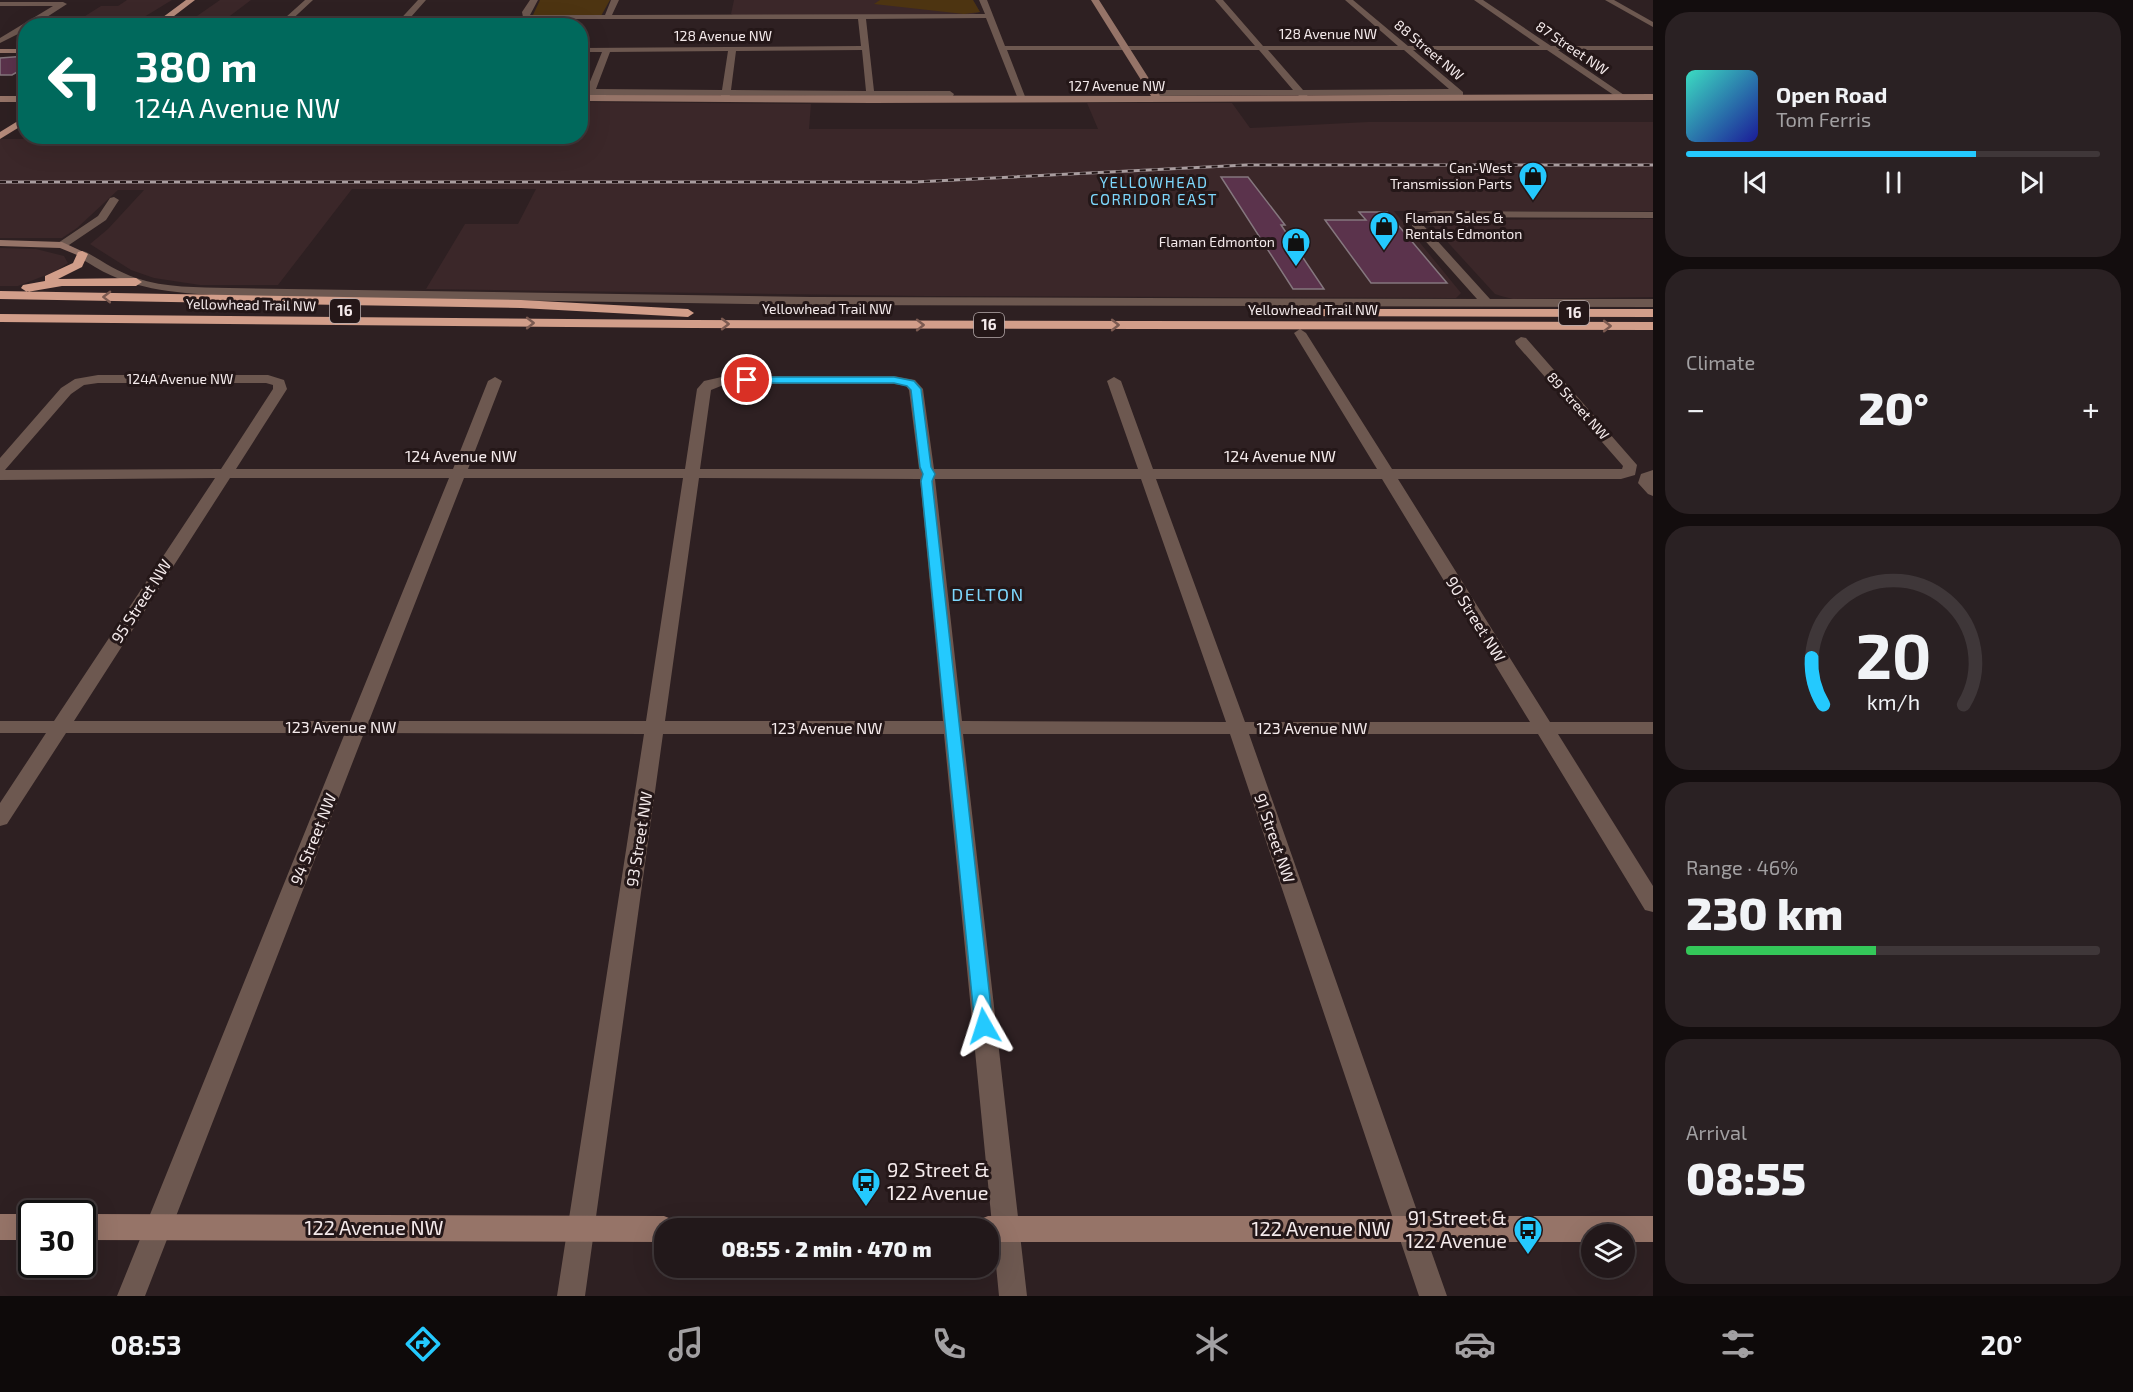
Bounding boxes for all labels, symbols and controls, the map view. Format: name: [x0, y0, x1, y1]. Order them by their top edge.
street label: 88 Street NW: [1391, 16, 1467, 84]
street label: 87 Street NW: [1533, 17, 1612, 78]
street label: 128 Avenue NW: [1279, 25, 1377, 42]
street label: 128 Avenue NW: [674, 27, 772, 44]
text: 380 m: [135, 40, 258, 90]
icon: left: [36, 42, 114, 120]
street label: 127 Avenue NW: [1069, 77, 1165, 94]
text: Open Road: [1776, 81, 1888, 107]
text: 124A Avenue NW: [135, 91, 340, 123]
text: Tom Ferris: [1776, 107, 1871, 131]
place label: Can-West Transmission Parts: [1390, 159, 1512, 192]
shop icon: Can-West Transmission Parts: [1517, 160, 1549, 202]
icon: previous: [1739, 166, 1772, 199]
icon: pause: [1877, 166, 1910, 199]
icon: next: [2015, 166, 2048, 199]
district label: YELLOWHEAD CORRIDOR EAST: [1090, 173, 1218, 208]
place label: Flaman Sales & Rentals Edmonton: [1405, 209, 1522, 242]
shop icon: Flaman Sales & Rentals Edmonton: [1368, 210, 1400, 252]
shop icon: Flaman Edmonton: [1280, 226, 1312, 268]
place label: Flaman Edmonton: [1159, 233, 1275, 250]
one-way arrow: [102, 291, 111, 304]
street label: Yellowhead Trail NW: [186, 295, 316, 314]
road number: 16: [330, 299, 360, 323]
street label: Yellowhead Trail NW: [762, 300, 892, 317]
street label: Yellowhead Trail NW: [1248, 301, 1378, 318]
road number: 16: [1559, 301, 1589, 325]
road number: 16: [974, 313, 1004, 337]
one-way arrow: [526, 317, 535, 329]
one-way arrow: [721, 318, 730, 330]
one-way arrow: [916, 319, 925, 331]
one-way arrow: [1111, 319, 1120, 331]
one-way arrow: [1603, 320, 1612, 332]
text: Climate: [1686, 350, 1755, 374]
pin: [721, 354, 772, 405]
icon: arrive: [730, 363, 763, 396]
street label: 89 Street NW: [1544, 368, 1613, 443]
street label: 124A Avenue NW: [127, 370, 233, 387]
text: 20°: [1858, 380, 1929, 434]
text: −: [1686, 388, 1705, 428]
text: +: [2082, 388, 2100, 428]
street label: 124 Avenue NW: [405, 446, 517, 465]
street label: 124 Avenue NW: [1224, 446, 1336, 465]
street label: 95 Street NW: [107, 555, 175, 646]
street label: 90 Street NW: [1443, 573, 1510, 665]
district label: DELTON: [951, 583, 1025, 605]
text: 20: [1855, 617, 1931, 692]
text: km/h: [1866, 689, 1920, 714]
street label: 123 Avenue NW: [285, 717, 397, 736]
street label: 123 Avenue NW: [771, 718, 883, 737]
street label: 123 Avenue NW: [1256, 718, 1368, 737]
street label: 94 Street NW: [286, 790, 340, 887]
street label: 93 Street NW: [622, 790, 655, 888]
street label: 91 Street NW: [1251, 791, 1300, 885]
text: Range · 46%: [1686, 855, 1798, 879]
text: 230 km: [1686, 885, 1843, 939]
position arrow: [952, 994, 1016, 1058]
text: Arrival: [1686, 1120, 1747, 1144]
text: 08:55: [1686, 1150, 1806, 1204]
place label: 92 Street & 122 Avenue: [887, 1157, 990, 1204]
bus stop icon: 92 Street & 122 Avenue: [850, 1166, 882, 1208]
speed limit sign: 30: [18, 1200, 96, 1278]
place label: 91 Street & 122 Avenue: [1406, 1205, 1507, 1252]
bus stop icon: 91 Street & 122 Avenue: [1512, 1214, 1544, 1256]
street label: 122 Avenue NW: [305, 1215, 444, 1239]
street label: 122 Avenue NW: [1252, 1216, 1391, 1240]
map controls: [1581, 1224, 1635, 1278]
button: layers: [1581, 1224, 1635, 1278]
text: 08:55 · 2 min · 470 m: [721, 1235, 932, 1261]
icon: directions: [402, 1323, 444, 1365]
icon: music: [665, 1323, 707, 1365]
icon: phone: [928, 1323, 970, 1365]
icon: climate: [1191, 1323, 1233, 1365]
icon: car: [1454, 1323, 1496, 1365]
icon: filters: [1717, 1323, 1759, 1365]
text: 08:53: [110, 1328, 182, 1360]
text: 20°: [1980, 1328, 2022, 1360]

